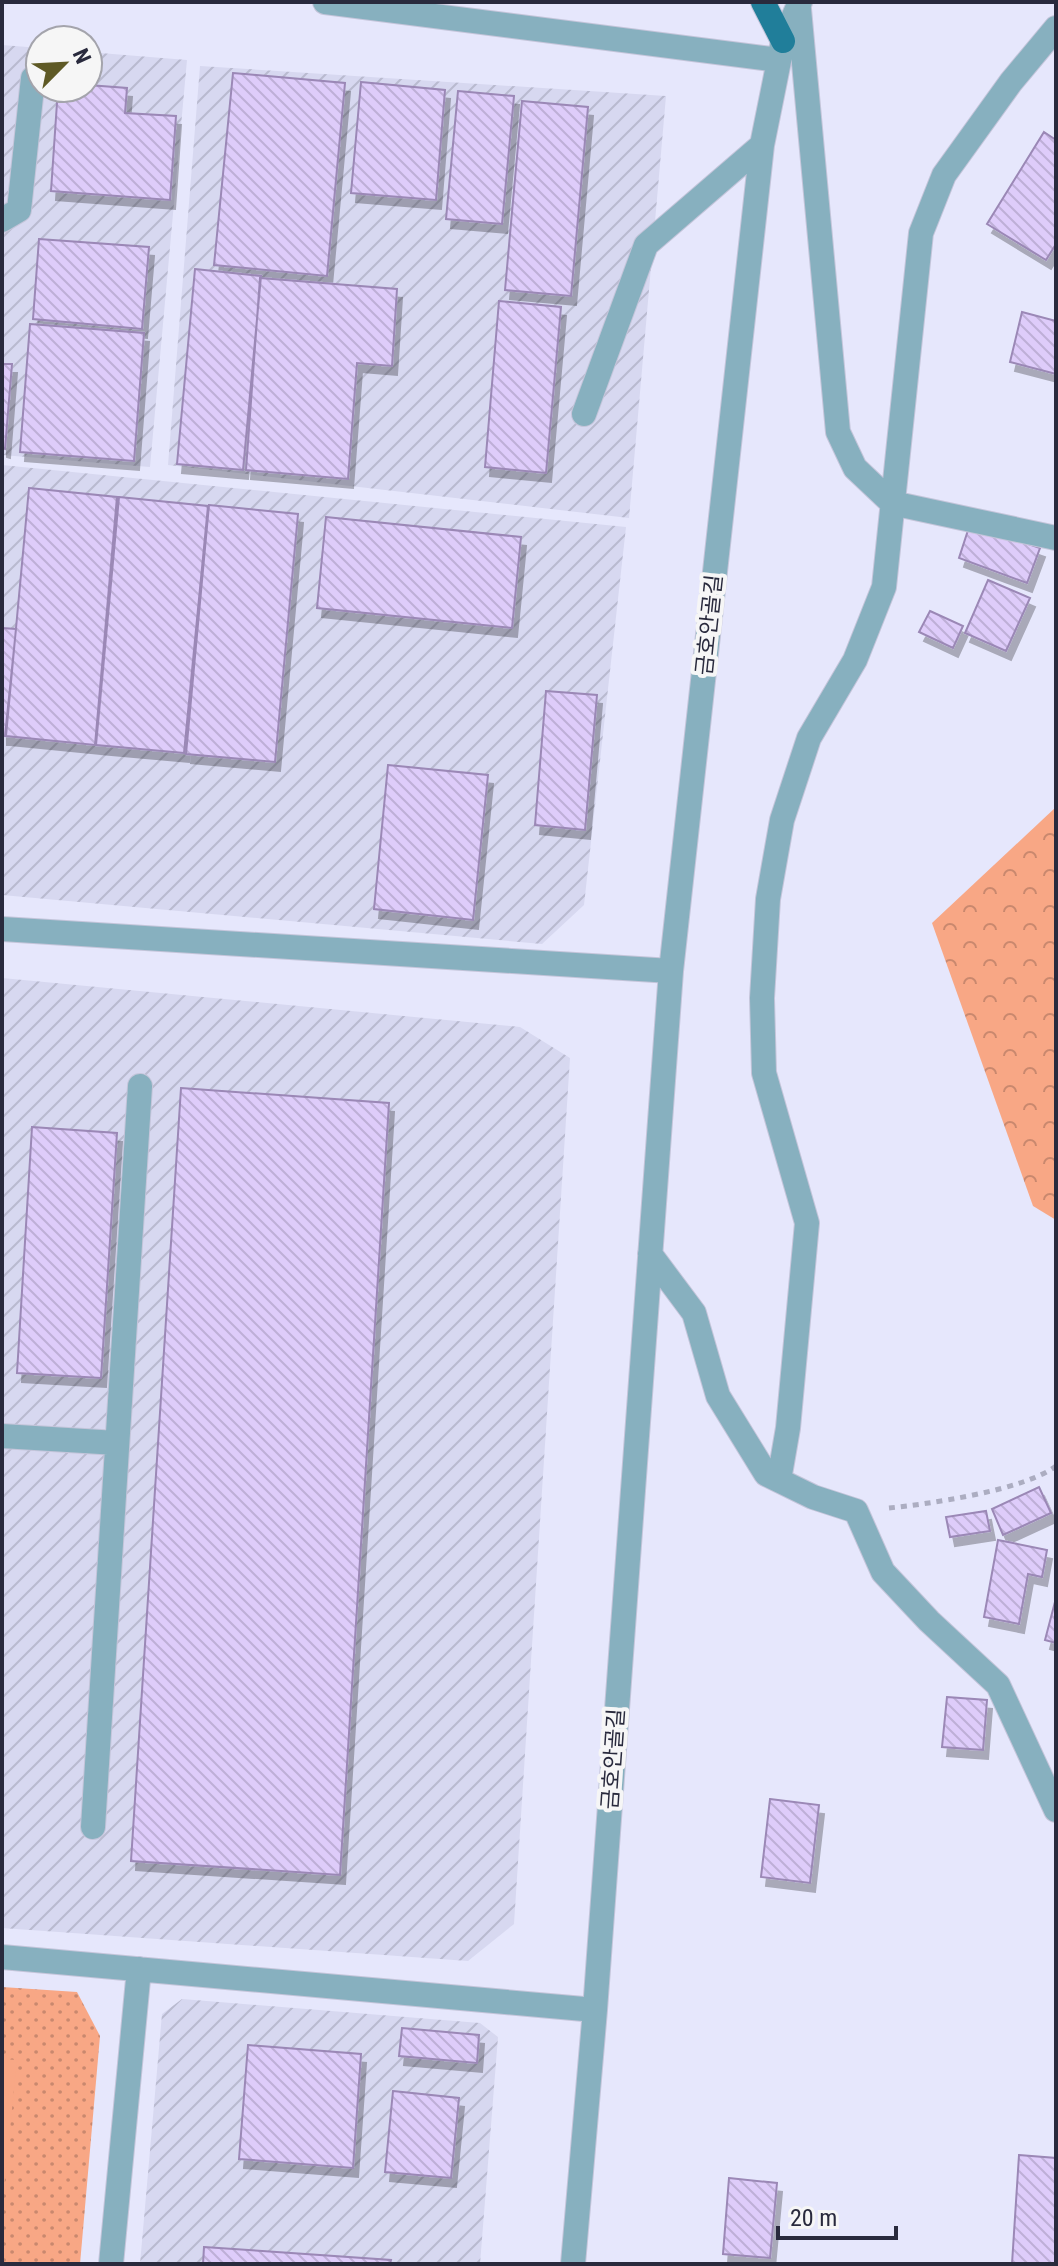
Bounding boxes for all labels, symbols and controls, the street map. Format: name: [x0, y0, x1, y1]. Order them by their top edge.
north arrow: [24, 24, 104, 104]
text: N: [68, 45, 96, 67]
street label: 금호안골길: [691, 573, 727, 677]
street label: 금호안골길: [597, 1708, 629, 1810]
scale bar: [778, 2190, 896, 2240]
text: 20 m: [790, 2204, 837, 2232]

